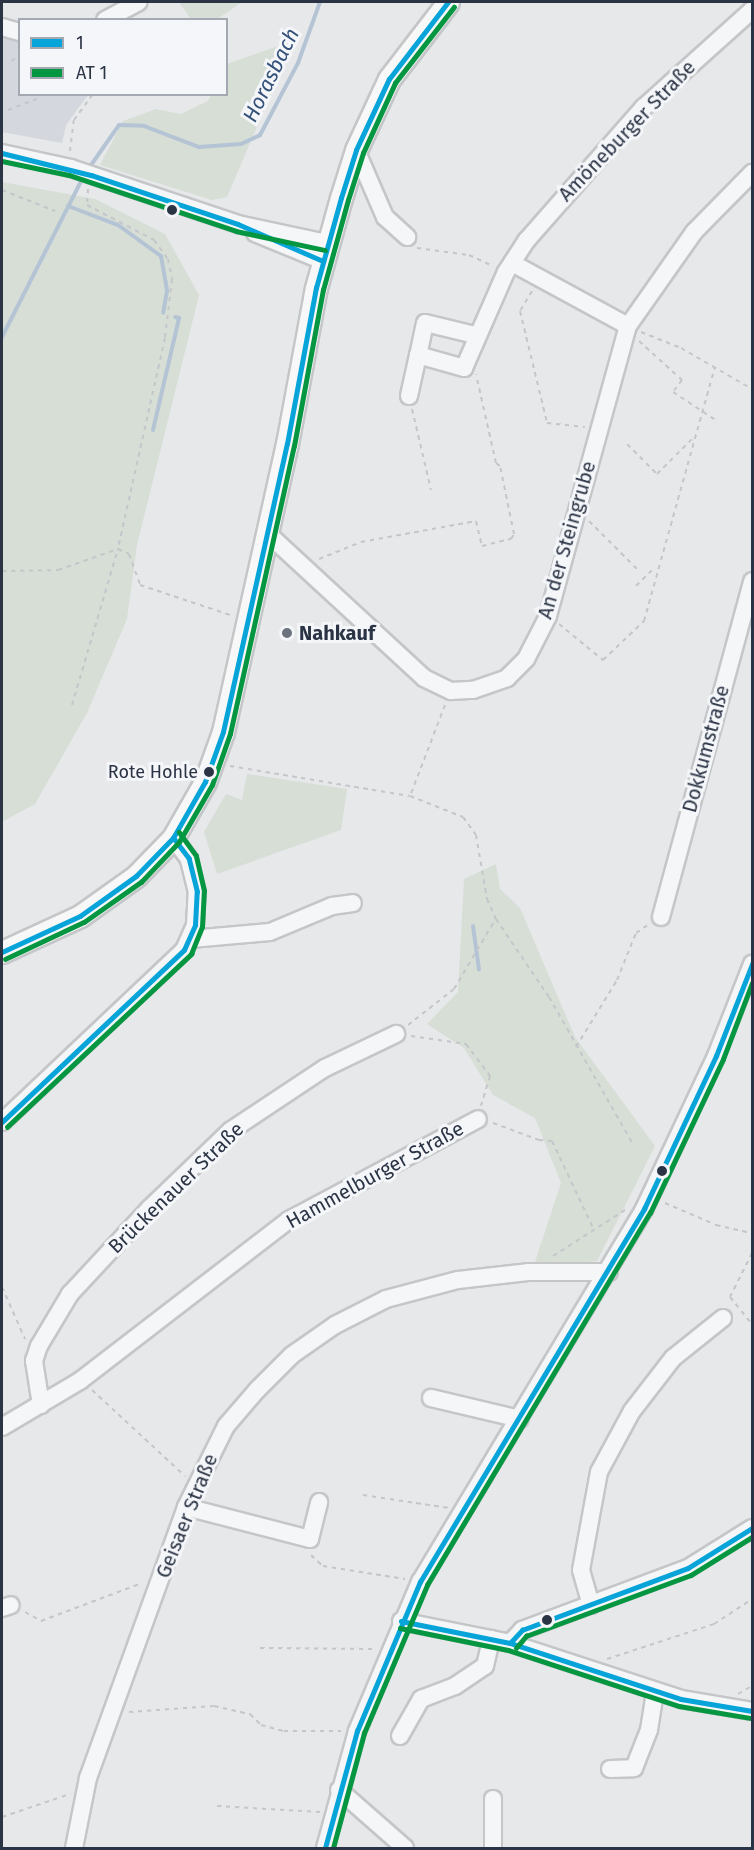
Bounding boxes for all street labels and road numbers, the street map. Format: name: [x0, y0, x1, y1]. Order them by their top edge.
street label: Amöneburger Straße: [554, 56, 700, 206]
street label: An der Steingrube: [533, 458, 601, 622]
street label: Dokkumstraße: [677, 683, 735, 815]
street label: Hammelburger Straße: [282, 1116, 468, 1234]
street label: Brückenauer Straße: [103, 1117, 249, 1259]
street label: Geisaer Straße: [151, 1450, 223, 1582]

